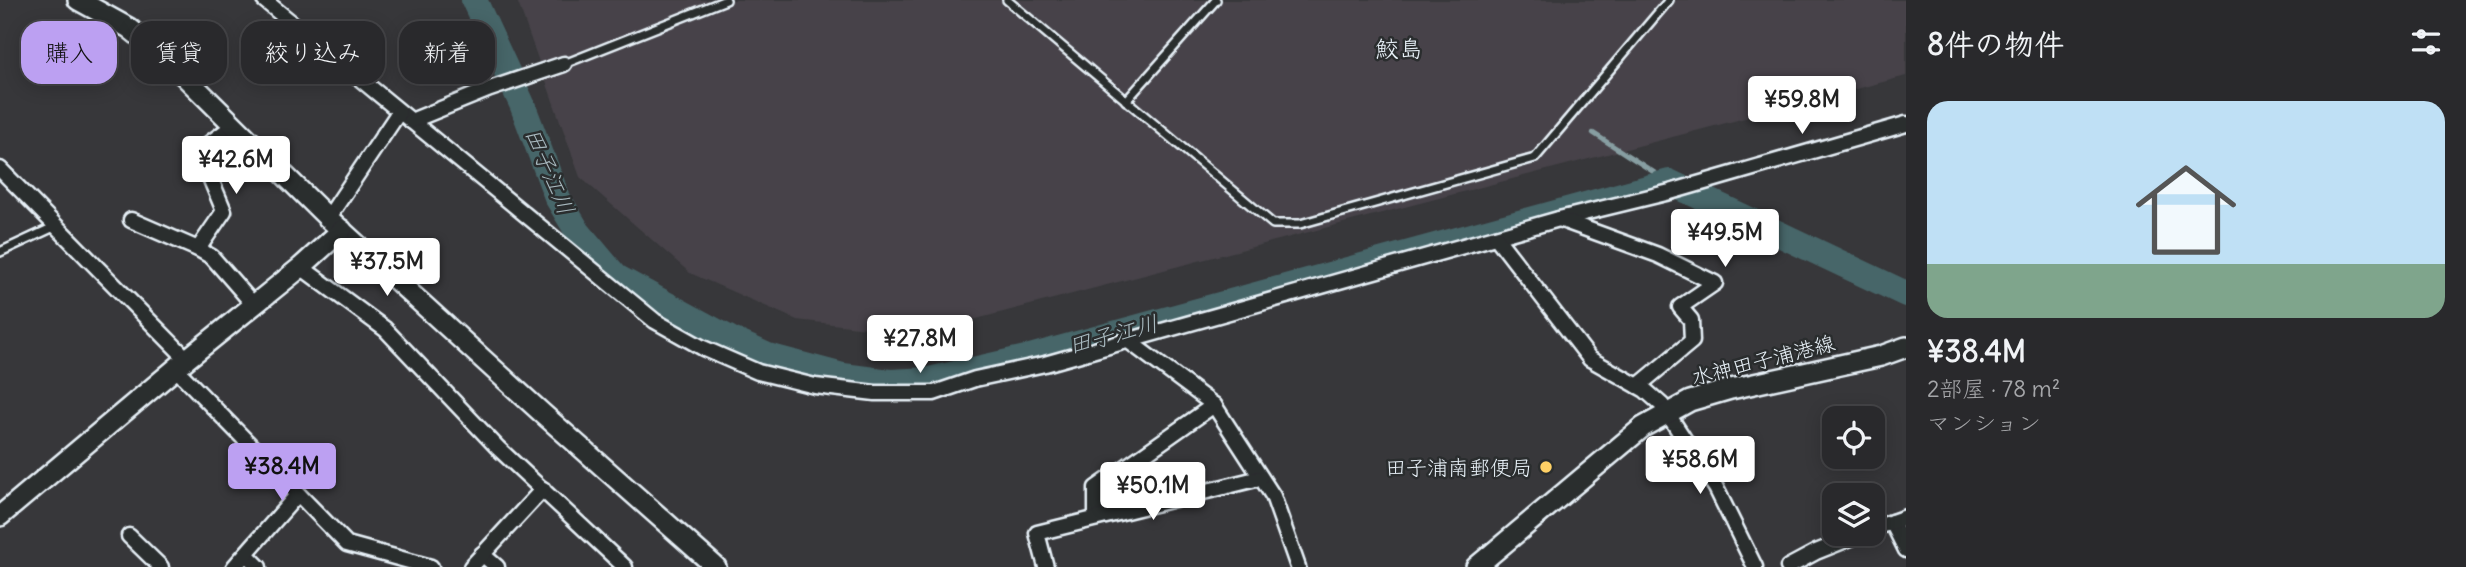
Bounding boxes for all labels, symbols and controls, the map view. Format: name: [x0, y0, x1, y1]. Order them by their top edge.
chip: 購入: [21, 21, 117, 84]
chip: 賃貸: [131, 21, 227, 84]
chip: 絞り込み: [241, 21, 385, 84]
chip: 新着: [399, 21, 495, 84]
icon: filters: [2407, 23, 2445, 61]
text: 8件の物件: [1927, 25, 2064, 63]
district label: 鮫島: [1375, 33, 1423, 63]
pin: ¥59.8M: [1745, 76, 1859, 136]
text: ¥59.8M: [1764, 84, 1840, 113]
water label: 田子江川: [519, 123, 581, 219]
pin: ¥42.6M: [179, 136, 293, 196]
text: ¥42.6M: [198, 144, 274, 173]
icon: home: [2123, 147, 2249, 273]
pin: ¥49.5M: [1668, 210, 1782, 269]
text: ¥49.5M: [1687, 217, 1763, 246]
pin: ¥37.5M: [330, 238, 444, 298]
text: ¥37.5M: [350, 246, 424, 275]
water label: 田子江川: [1065, 308, 1161, 360]
pin: ¥27.8M: [863, 316, 977, 375]
text: ¥27.8M: [883, 323, 957, 352]
street label: 水神田子浦港線: [1688, 329, 1838, 391]
text: ¥38.4M: [1927, 332, 2026, 370]
text: 2部屋 · 78 m²: [1927, 374, 2060, 403]
map controls: [1822, 406, 1885, 546]
button: locate: [1822, 406, 1885, 469]
text: マンション: [1927, 408, 2041, 437]
pin: ¥58.6M: [1643, 436, 1757, 496]
pin: ¥38.4M: [225, 444, 339, 503]
text: ¥58.6M: [1662, 444, 1738, 473]
text: ¥38.4M: [244, 451, 320, 480]
place label: 田子浦南郵便局: [1385, 454, 1532, 481]
marker: 田子浦南郵便局: [1538, 459, 1554, 475]
pin: ¥50.1M: [1096, 462, 1210, 522]
text: ¥50.1M: [1116, 470, 1190, 499]
button: layers: [1822, 483, 1885, 546]

